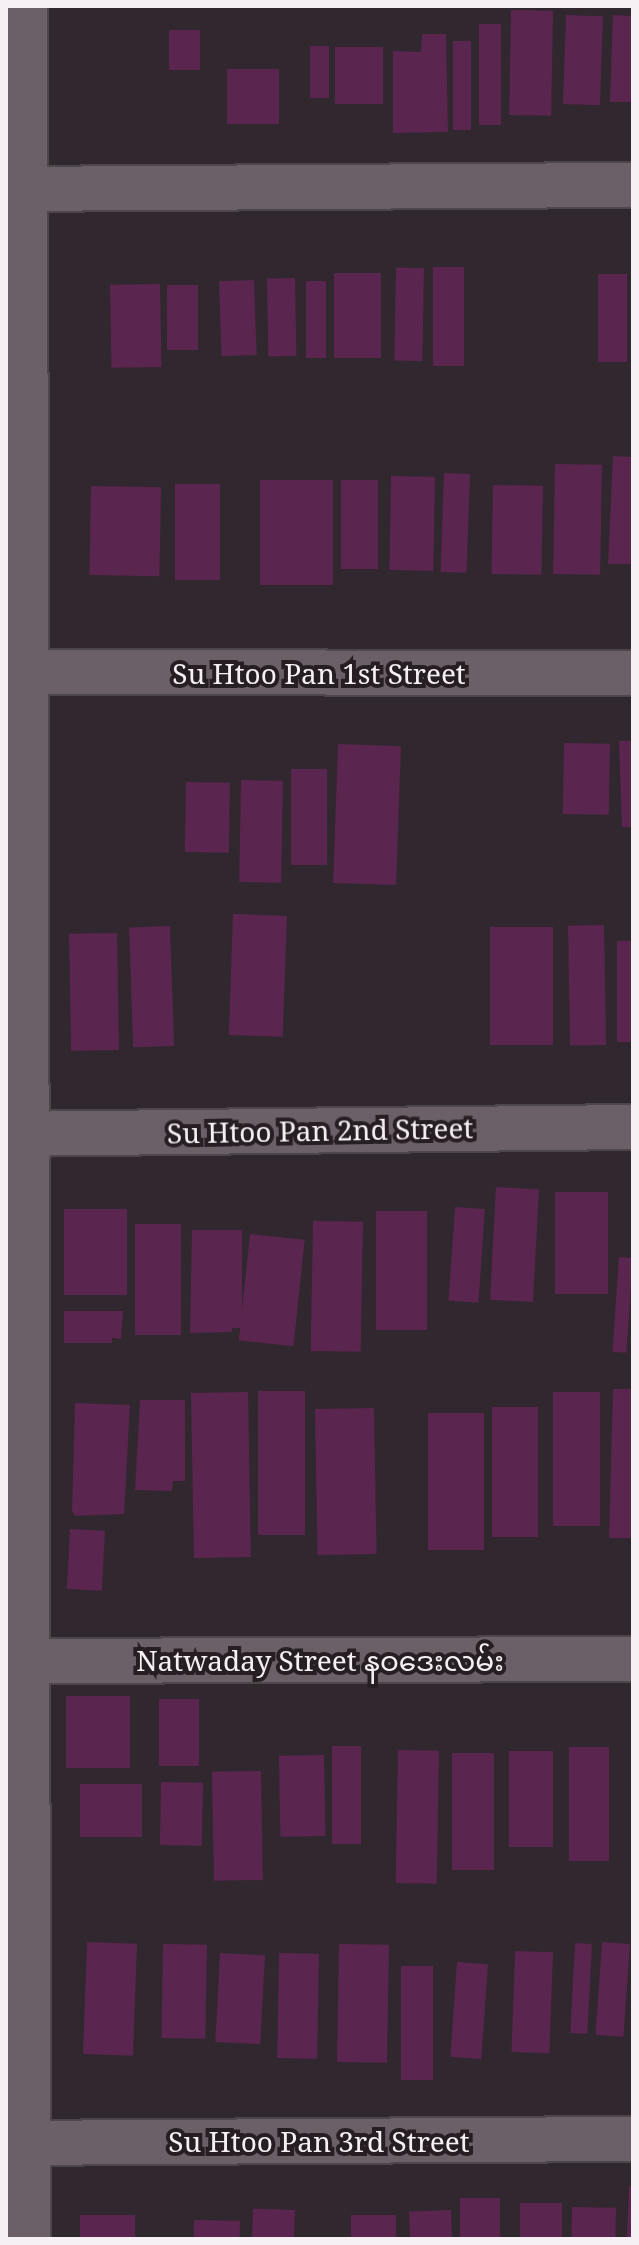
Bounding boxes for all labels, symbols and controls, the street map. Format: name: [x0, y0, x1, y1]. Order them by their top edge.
street label: Su Htoo Pan 1st Street: [172, 656, 466, 690]
street label: Su Htoo Pan 2nd Street: [167, 1111, 473, 1149]
street label: Natwaday Street နဝဒေးလမ်း: [136, 1643, 504, 1677]
street label: Su Htoo Pan 3rd Street: [168, 2124, 470, 2158]

